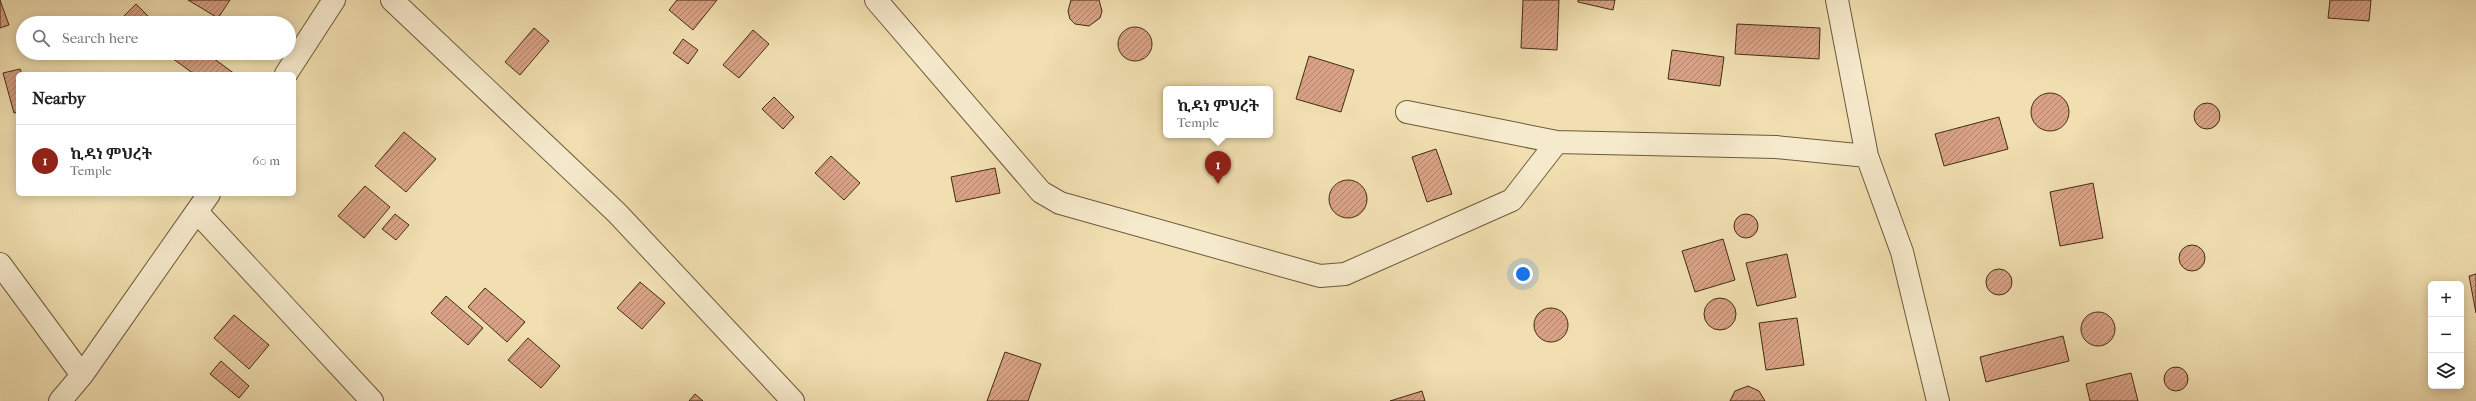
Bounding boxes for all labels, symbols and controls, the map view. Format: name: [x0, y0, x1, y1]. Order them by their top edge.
search box: [16, 16, 296, 60]
icon: search: [30, 27, 52, 49]
text: Search here: [62, 29, 138, 47]
popup: [1163, 86, 1273, 138]
text: Nearby: [32, 88, 86, 108]
text: ኪዳነ ምህረት: [1177, 97, 1259, 115]
text: Temple: [1177, 115, 1219, 130]
text: ኪዳነ ምህረት: [70, 145, 152, 163]
pin: 1: [1205, 151, 1231, 184]
text: 1: [43, 153, 47, 168]
text: 60 m: [252, 153, 280, 168]
text: Temple: [70, 163, 112, 178]
your location: [1513, 264, 1533, 284]
map controls: [2428, 281, 2464, 389]
button: +: [2428, 281, 2464, 317]
button: −: [2428, 317, 2464, 353]
button: layers: [2428, 353, 2464, 389]

